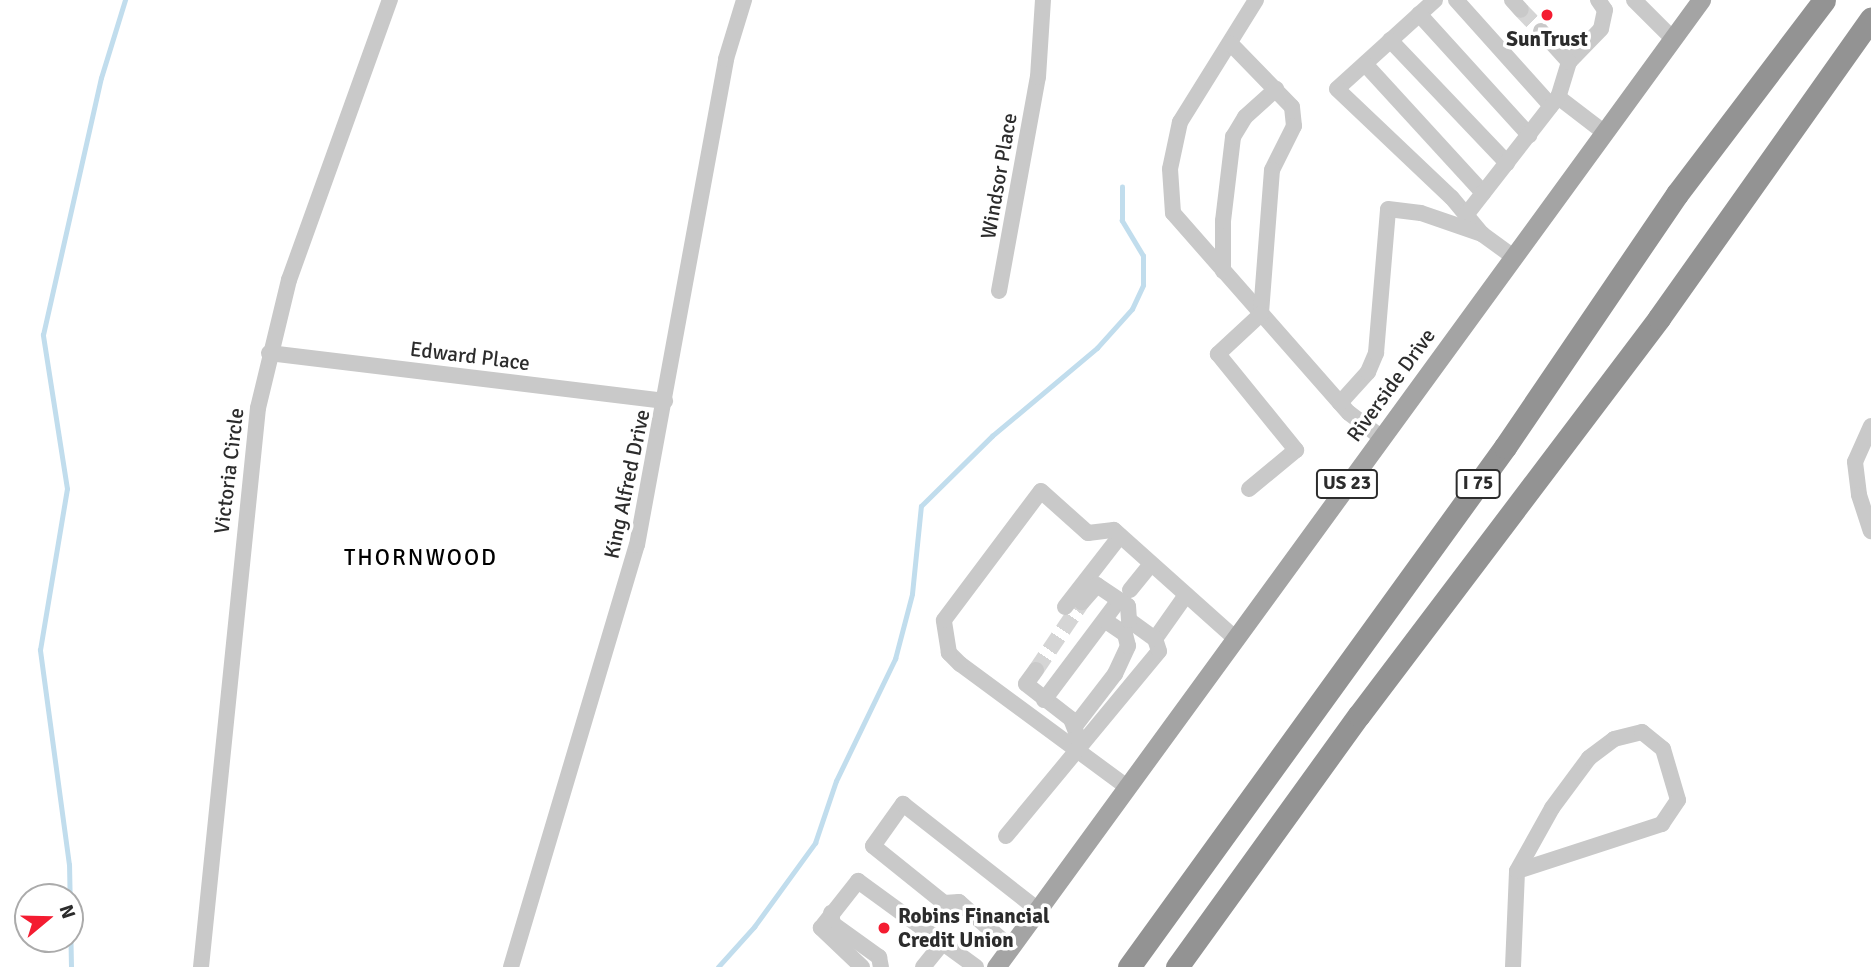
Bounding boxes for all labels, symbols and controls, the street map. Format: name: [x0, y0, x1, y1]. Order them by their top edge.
marker: SunTrust: [1539, 7, 1555, 23]
place label: SunTrust: [1506, 26, 1588, 52]
street label: Windsor Place: [976, 111, 1022, 241]
street label: Riverside Drive: [1341, 323, 1441, 447]
street label: Edward Place: [409, 336, 531, 376]
street label: Victoria Circle: [209, 407, 249, 535]
street label: King Alfred Drive: [599, 407, 655, 561]
road number: US 23: [1316, 468, 1378, 499]
road number: I 75: [1455, 468, 1501, 499]
district label: THORNWOOD: [345, 544, 497, 572]
north arrow: [14, 883, 84, 953]
text: N: [53, 902, 80, 922]
place label: Robins Financial Credit Union: [898, 903, 1049, 953]
marker: Robins Financial Credit Union: [876, 920, 892, 936]

